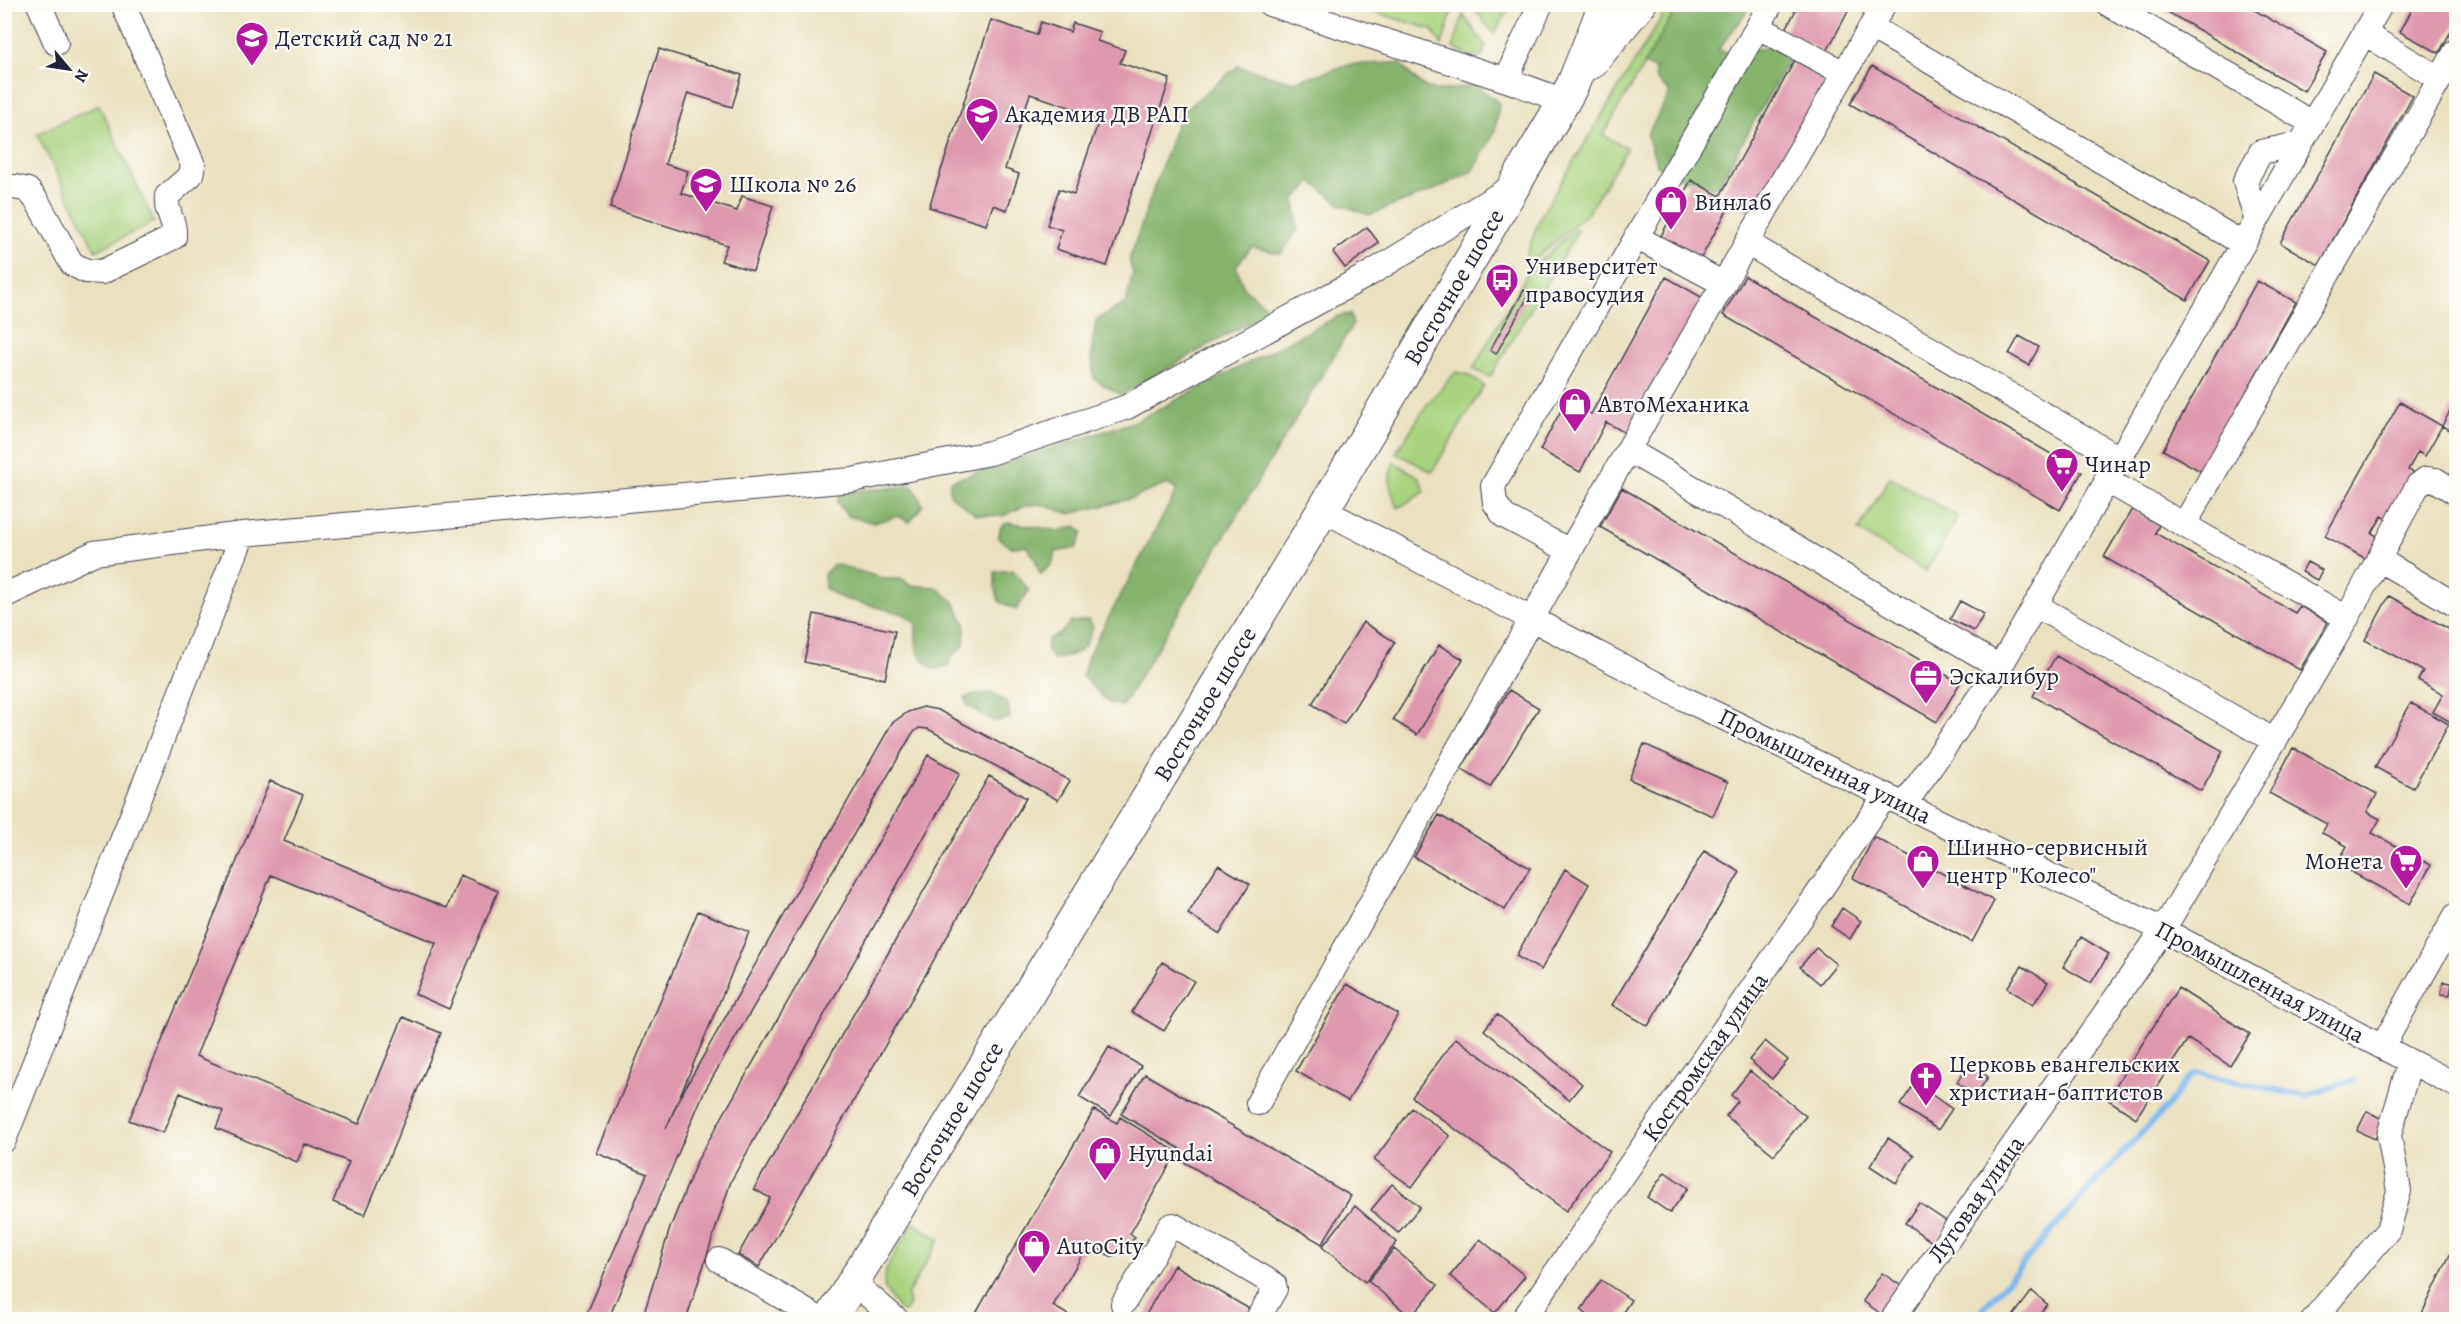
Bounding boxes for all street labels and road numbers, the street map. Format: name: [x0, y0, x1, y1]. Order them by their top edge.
street label: Восточное шоссе: [1396, 203, 1512, 371]
street label: Восточное шоссе: [1146, 621, 1264, 787]
street label: Промышленная улица: [1713, 701, 1937, 831]
street label: Промышленная улица: [2150, 913, 2370, 1051]
street label: Костромская улица: [1635, 966, 1775, 1148]
street label: Восточное шоссе: [893, 1036, 1011, 1202]
street label: Луговая улица: [1920, 1129, 2032, 1269]

